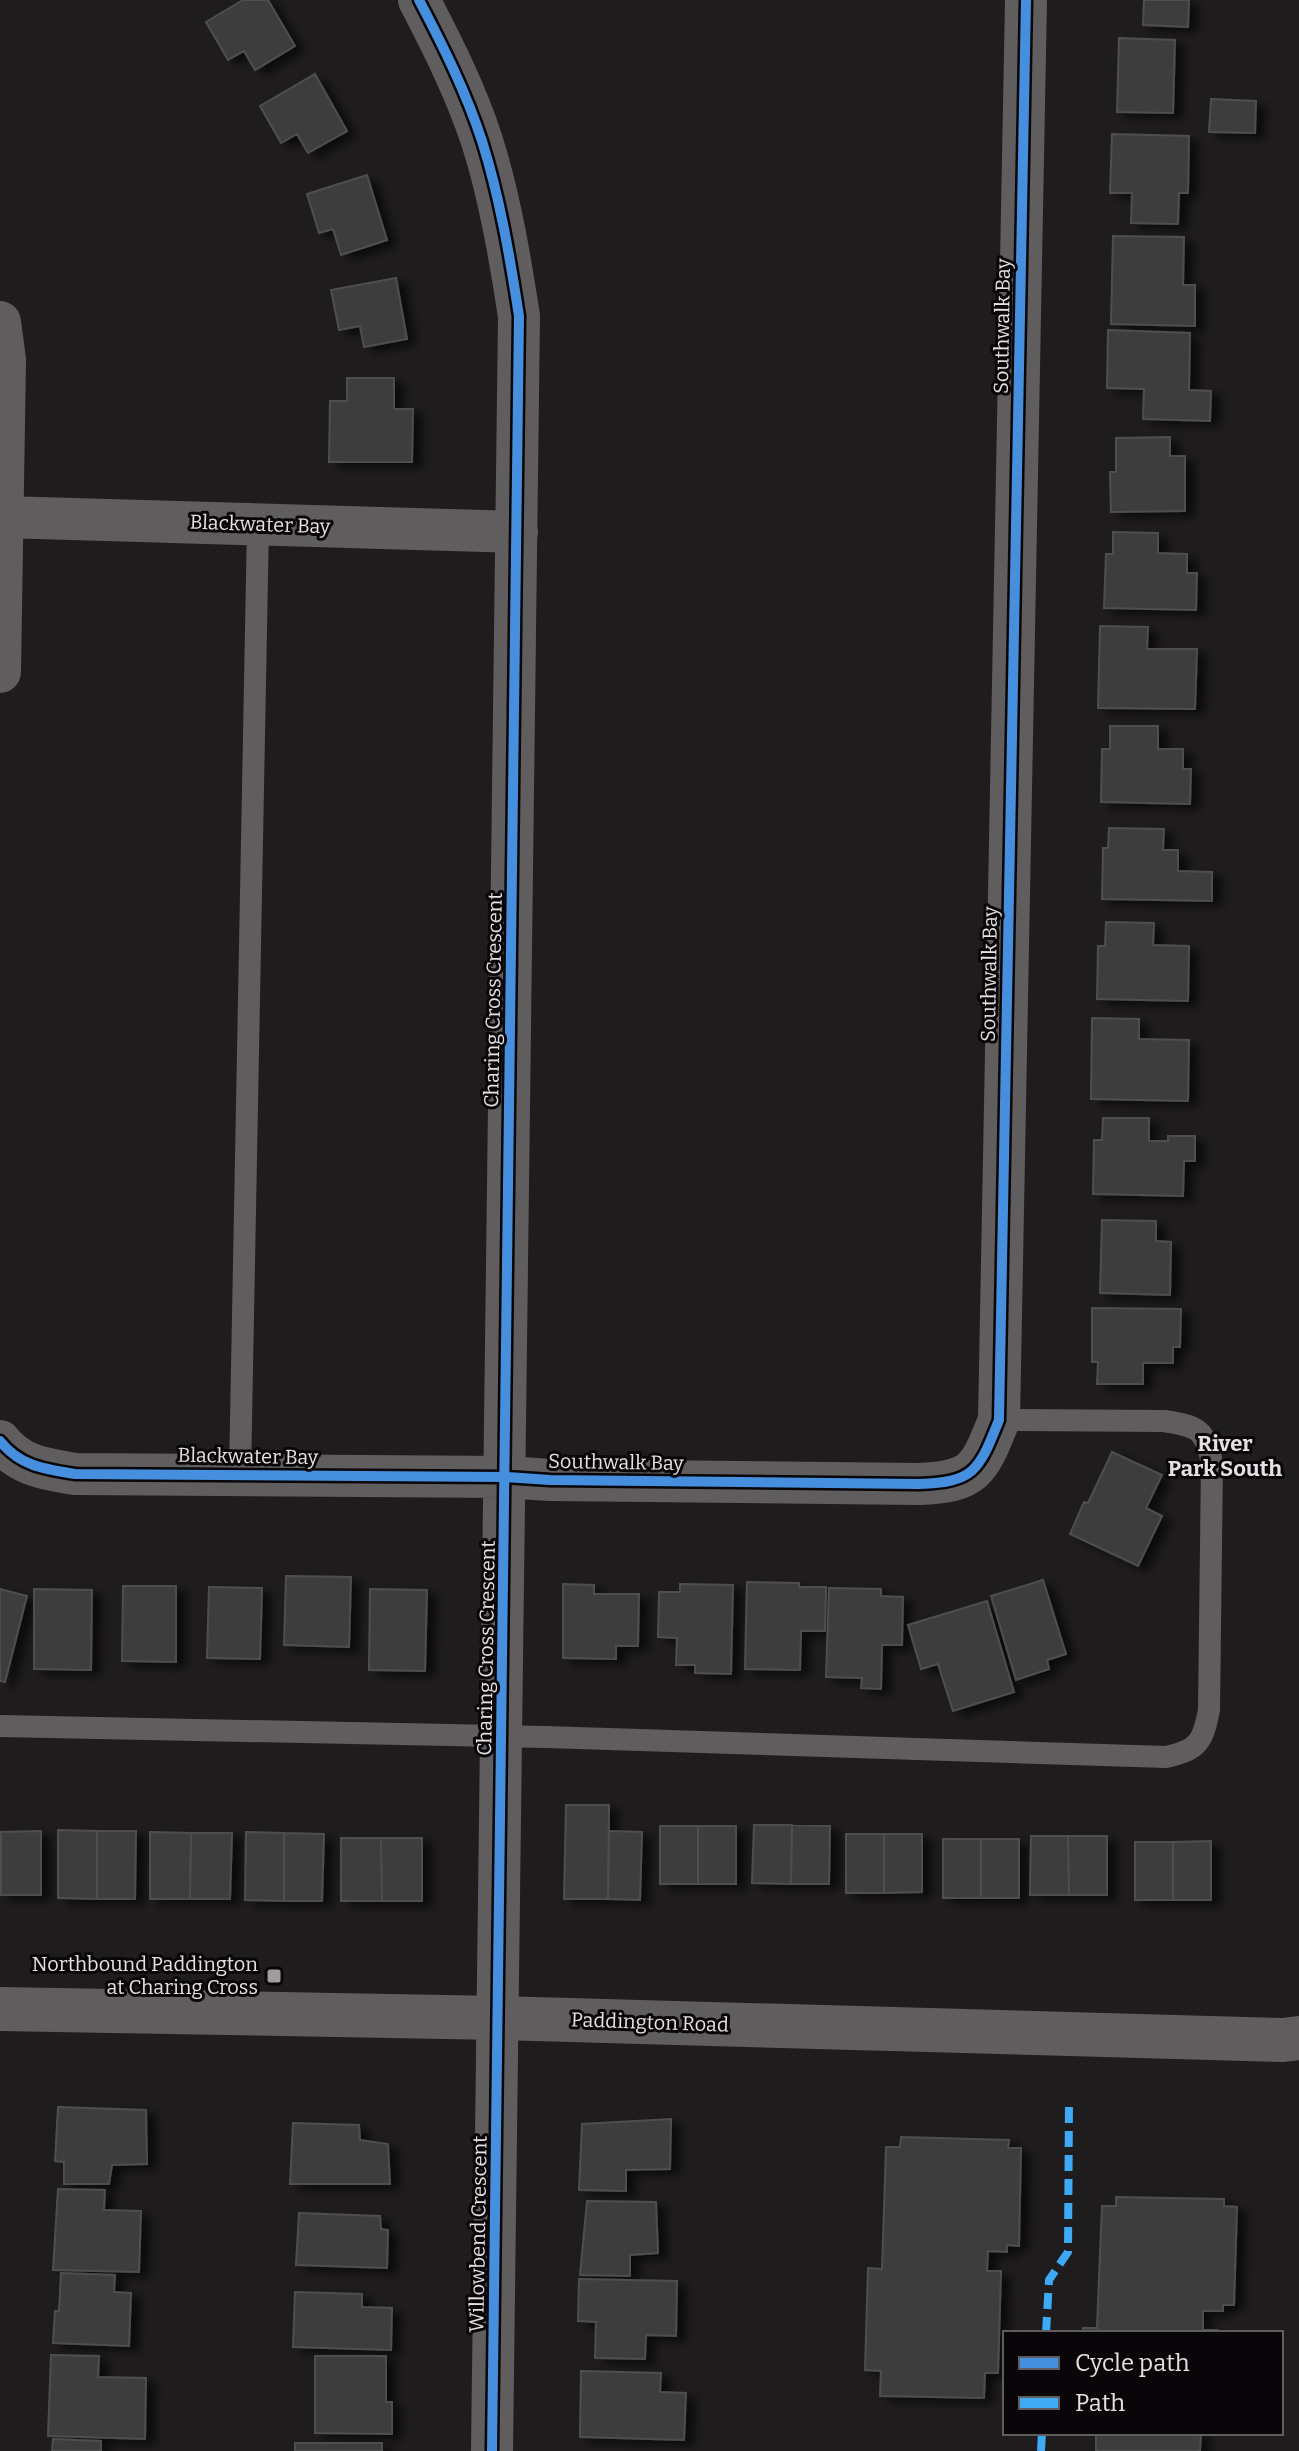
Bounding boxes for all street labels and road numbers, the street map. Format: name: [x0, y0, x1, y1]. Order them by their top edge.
street label: Southwalk Bay: [989, 258, 1015, 394]
street label: Blackwater Bay: [189, 510, 331, 538]
street label: Charing Cross Crescent: [479, 892, 507, 1108]
street label: Southwalk Bay: [976, 906, 1002, 1042]
street label: Blackwater Bay: [177, 1443, 319, 1469]
street label: Southwalk Bay: [548, 1449, 684, 1475]
street label: Charing Cross Crescent: [472, 1540, 500, 1756]
street label: Paddington Road: [571, 2007, 729, 2037]
street label: Willowbend Crescent: [464, 2135, 492, 2333]

